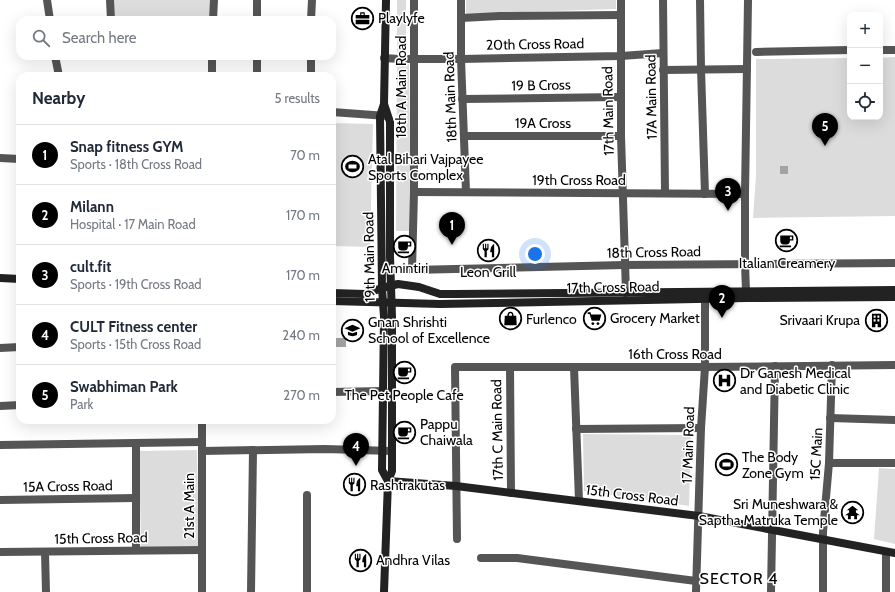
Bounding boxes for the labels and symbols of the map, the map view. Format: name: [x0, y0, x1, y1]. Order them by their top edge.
office icon: Playlyfe: [350, 5, 376, 31]
place label: Playlyfe: [378, 9, 425, 27]
street label: 20th Cross Road: [486, 34, 584, 54]
street label: 18th A Main Road: [392, 36, 410, 138]
street label: 18th Main Road: [439, 51, 461, 143]
street label: 17A Main Road: [641, 54, 661, 140]
street label: 17th Main Road: [598, 66, 618, 156]
street label: 19 B Cross: [511, 75, 571, 95]
pin: 5: [812, 113, 838, 146]
street label: 19A Cross: [515, 114, 571, 132]
place label: Atal Bihari Vajpayee Sports Complex: [368, 150, 483, 184]
sports icon: Atal Bihari Vajpayee Sports Complex: [339, 154, 365, 180]
street label: 19th Cross Road: [532, 171, 626, 189]
pin: 3: [715, 178, 741, 211]
street label: 19th Main Road: [359, 212, 379, 302]
pin: 1: [439, 212, 465, 245]
cafe icon: Italian Creamery: [774, 228, 800, 254]
cafe icon: Amintiri: [392, 233, 418, 259]
restaurant icon: Leon Grill: [475, 237, 501, 263]
street label: 18th Cross Road: [607, 242, 701, 262]
your location: [525, 244, 545, 264]
place label: Italian Creamery: [739, 254, 835, 272]
place label: Amintiri: [382, 259, 428, 277]
place label: Leon Grill: [460, 263, 517, 281]
street label: 17th Cross Road: [567, 277, 659, 297]
pin: 2: [709, 285, 735, 318]
supermarket icon: Grocery Market: [582, 305, 608, 331]
shop icon: Furlenco: [497, 306, 523, 332]
building icon: Srivaari Krupa: [863, 307, 889, 333]
place label: Grocery Market: [610, 309, 700, 327]
place label: Furlenco: [526, 310, 577, 328]
place label: Srivaari Krupa: [780, 311, 860, 329]
place label: Gnan Shrishti School of Excellence: [368, 313, 490, 347]
school or university icon: Gnan Shrishti School of Excellence: [339, 317, 365, 343]
street label: 16th Cross Road: [628, 345, 722, 363]
cafe icon: The Pet People Cafe: [391, 360, 417, 386]
place label: Dr Ganesh Medical and Diabetic Clinic: [740, 364, 851, 398]
hospital icon: Dr Ganesh Medical and Diabetic Clinic: [712, 368, 738, 394]
street label: 17th C Main Road: [487, 379, 507, 481]
place label: The Pet People Cafe: [344, 386, 464, 404]
street label: 17 Main Road: [678, 406, 698, 484]
place label: Pappu Chaiwala: [420, 415, 473, 449]
cafe icon: Pappu Chaiwala: [391, 419, 417, 445]
street label: 15C Main: [806, 427, 826, 481]
pin: 4: [343, 433, 369, 466]
place label: The Body Zone Gym: [742, 448, 804, 482]
sports icon: The Body Zone Gym: [713, 452, 739, 478]
restaurant icon: Rashtrakutas: [342, 472, 368, 498]
street label: 21st A Main: [180, 473, 198, 539]
street label: 15A Cross Road: [23, 476, 113, 496]
place label: Rashtrakutas: [370, 476, 445, 494]
street label: 15th Cross Road: [585, 480, 679, 510]
place label: Sri Muneshwara & Saptha Matruka Temple: [699, 495, 838, 529]
temple icon: Sri Muneshwara & Saptha Matruka Temple: [840, 499, 866, 525]
street label: 15th Cross Road: [54, 528, 148, 548]
restaurant icon: Andhra Vilas: [347, 547, 373, 573]
place label: Andhra Vilas: [376, 551, 450, 569]
district label: SECTOR 4: [700, 569, 778, 588]

